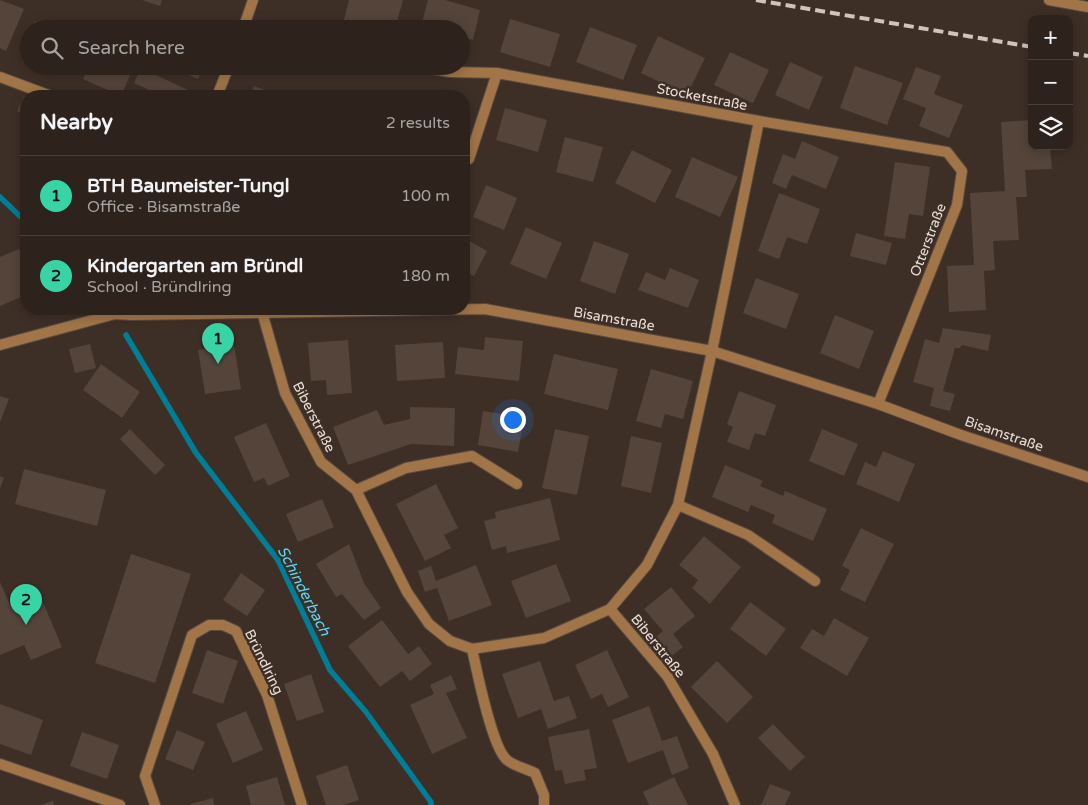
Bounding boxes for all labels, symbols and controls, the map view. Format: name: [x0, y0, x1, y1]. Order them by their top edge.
map controls: [1028, 15, 1073, 150]
button: +: [1028, 15, 1073, 60]
search box: [20, 20, 470, 75]
icon: search: [38, 34, 66, 62]
text: Search here: [78, 37, 185, 59]
button: −: [1028, 60, 1073, 105]
street label: Stocketstraße: [655, 80, 749, 114]
button: layers: [1028, 105, 1073, 150]
text: Nearby: [40, 110, 113, 135]
text: 2 results: [386, 113, 450, 133]
text: BTH Baumeister-Tungl: [87, 175, 290, 197]
text: 1: [51, 186, 61, 206]
text: 100 m: [401, 186, 450, 206]
text: Office · Bisamstraße: [87, 197, 240, 217]
street label: Otterstraße: [906, 201, 950, 279]
text: Kindergarten am Bründl: [87, 255, 303, 277]
text: 2: [51, 266, 61, 286]
text: 180 m: [401, 266, 450, 286]
text: School · Bründlring: [87, 277, 232, 297]
street label: Bisamstraße: [572, 303, 656, 335]
pin: 1: [202, 323, 234, 364]
street label: Biberstraße: [289, 379, 339, 455]
your location: [500, 407, 526, 433]
street label: Bisamstraße: [962, 413, 1046, 455]
water label: Schinderbach: [274, 543, 335, 639]
pin: 2: [10, 584, 42, 625]
street label: Biberstraße: [627, 611, 689, 681]
street label: Bründlring: [241, 627, 287, 697]

